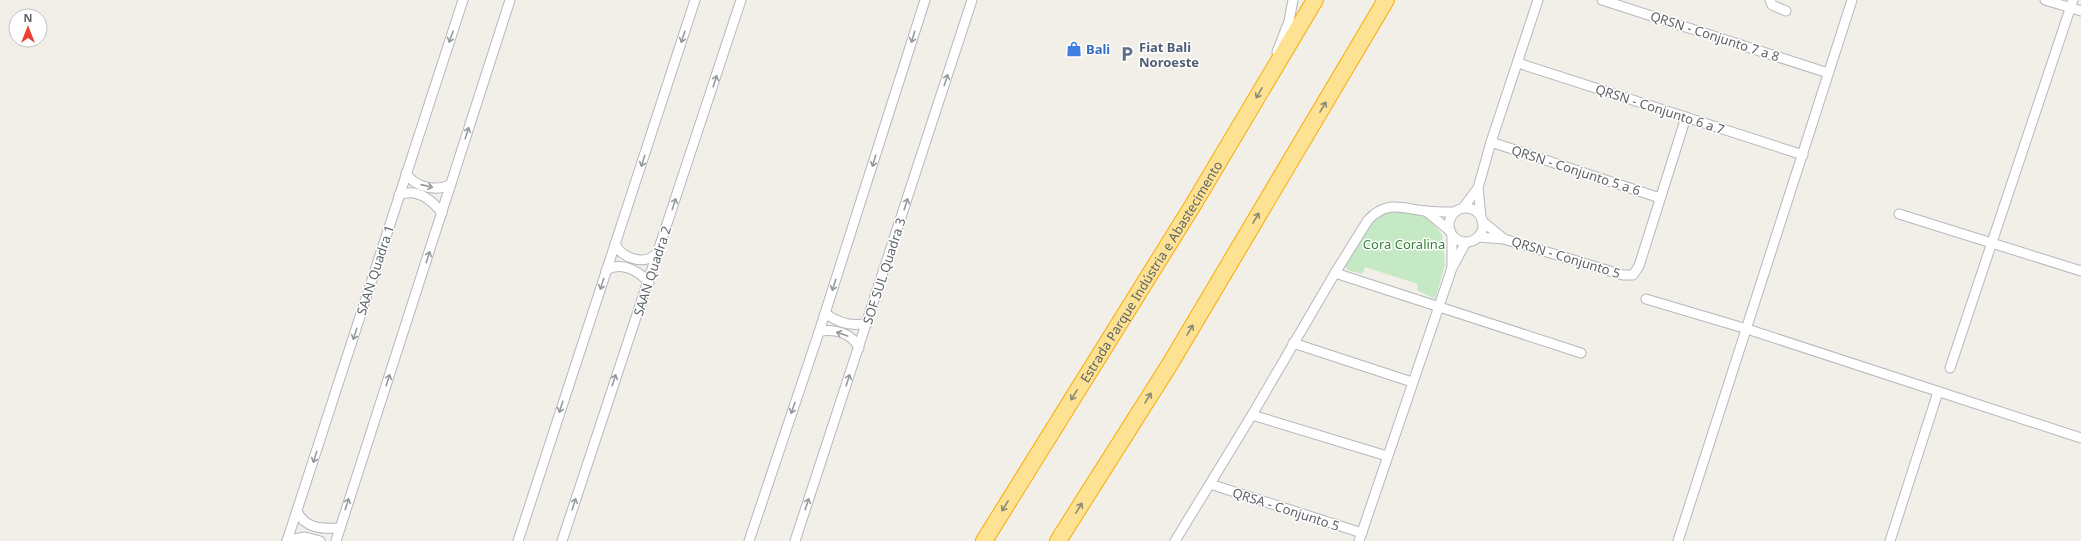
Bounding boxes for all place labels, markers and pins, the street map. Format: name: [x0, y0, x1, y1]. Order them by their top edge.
place label: Fiat Bali Noroeste: [1139, 38, 1199, 71]
shop icon: Bali: [1065, 40, 1083, 58]
place label: Bali: [1086, 40, 1110, 58]
parking icon: Fiat Bali Noroeste: [1118, 45, 1136, 63]

